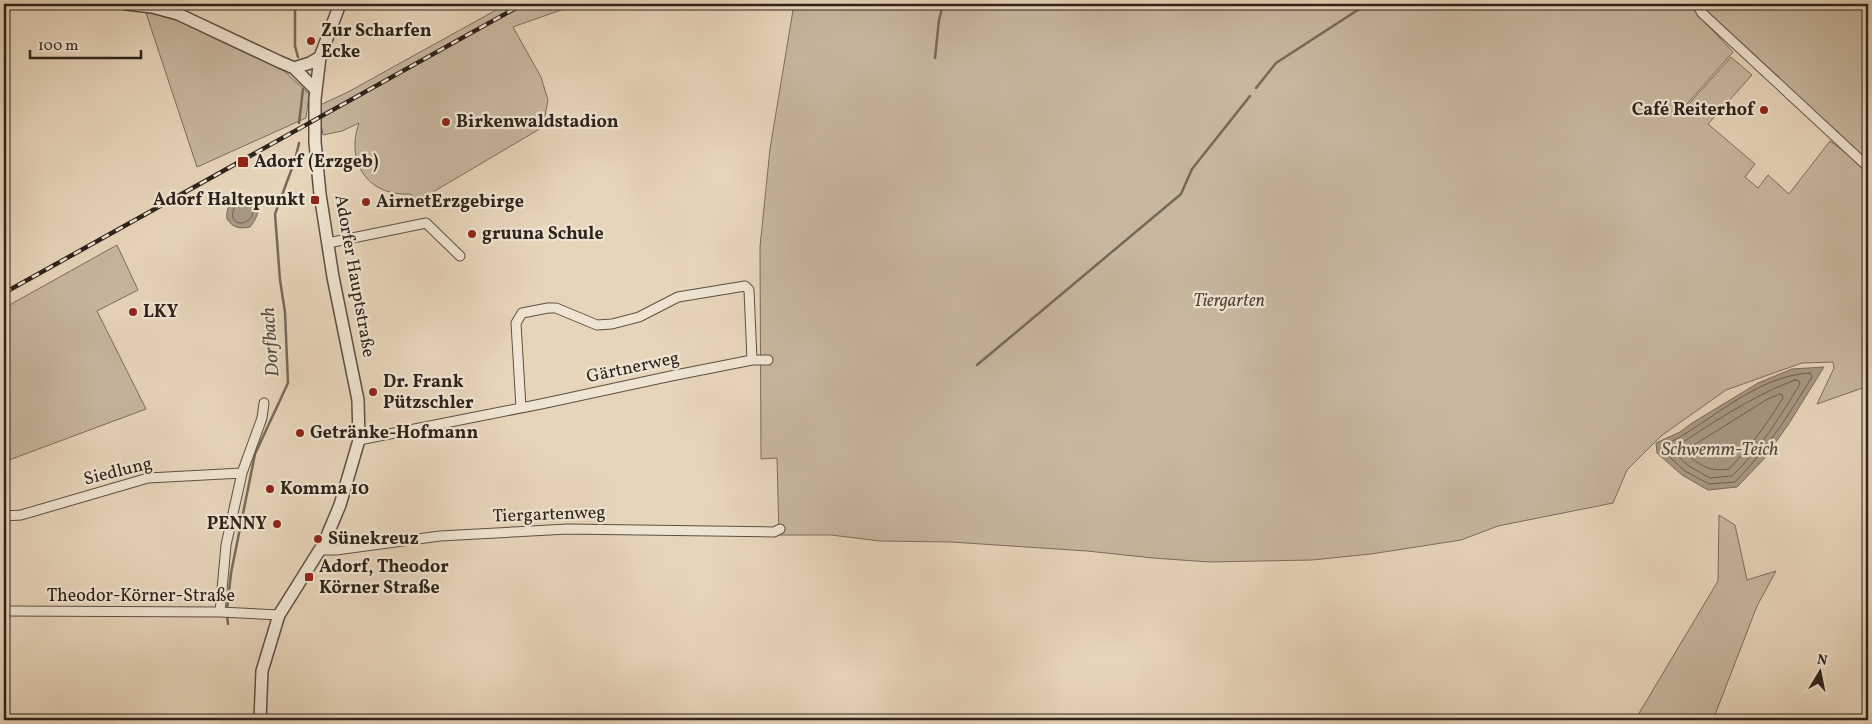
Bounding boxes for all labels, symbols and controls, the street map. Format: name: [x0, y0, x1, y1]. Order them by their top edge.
place label: Zur Scharfen Ecke: [321, 19, 432, 65]
scale bar: [30, 28, 141, 60]
marker: Zur Scharfen Ecke: [305, 35, 317, 47]
text: 100 m: [38, 36, 78, 57]
place label: Café Reiterhof: [1632, 98, 1756, 123]
marker: Café Reiterhof: [1758, 104, 1770, 116]
place label: Birkenwaldstadion: [456, 110, 619, 135]
marker: Birkenwaldstadion: [440, 116, 452, 128]
place label: Adorf (Erzgeb): [254, 150, 379, 175]
marker: Adorf (Erzgeb): [236, 155, 250, 169]
place label: Adorf Haltepunkt: [153, 188, 305, 213]
place label: AirnetErzgebirge: [376, 190, 524, 215]
street label: Adorfer Hauptstraße: [327, 193, 381, 359]
marker: Adorf Haltepunkt: [309, 194, 321, 206]
marker: AirnetErzgebirge: [360, 196, 372, 208]
place label: gruuna Schule: [482, 222, 604, 247]
marker: gruuna Schule: [466, 228, 478, 240]
park label: Tiergarten: [1193, 289, 1265, 314]
place label: LKY: [143, 300, 179, 325]
marker: LKY: [127, 306, 139, 318]
water label: Dorfbach: [256, 306, 286, 378]
street label: Gärtnerweg: [584, 346, 682, 390]
place label: Dr. Frank Pützschler: [383, 370, 474, 416]
marker: Dr. Frank Pützschler: [367, 386, 379, 398]
place label: Getränke-Hofmann: [310, 421, 478, 446]
marker: Getränke-Hofmann: [294, 427, 306, 439]
water label: Schwemm-Teich: [1661, 437, 1779, 463]
street label: Siedlung: [81, 451, 155, 493]
place label: Komma 10: [280, 477, 369, 502]
marker: Komma 10: [264, 483, 276, 495]
street label: Tiergartenweg: [492, 501, 606, 529]
place label: PENNY: [207, 512, 268, 537]
marker: PENNY: [271, 518, 283, 530]
place label: Sünekreuz: [328, 527, 419, 552]
marker: Sünekreuz: [312, 533, 324, 545]
place label: Adorf, Theodor Körner Straße: [319, 555, 449, 601]
marker: Adorf, Theodor Körner Straße: [303, 571, 315, 583]
street label: Theodor-Körner-Straße: [47, 584, 235, 609]
north arrow: [1794, 646, 1844, 696]
text: N: [1815, 650, 1829, 671]

